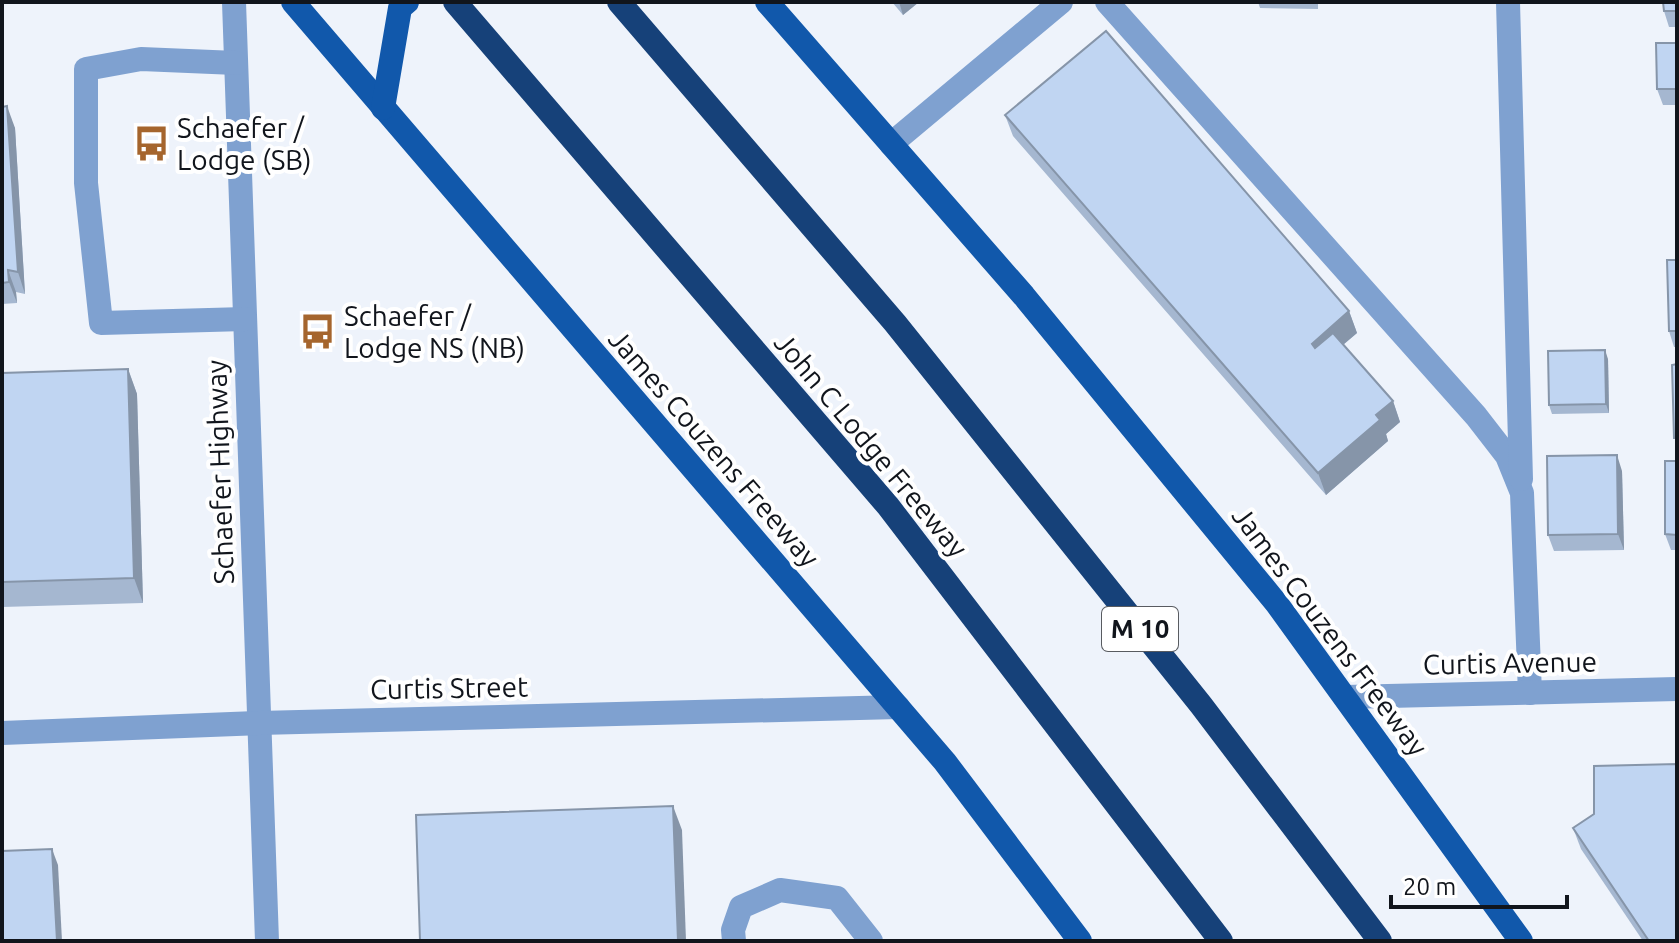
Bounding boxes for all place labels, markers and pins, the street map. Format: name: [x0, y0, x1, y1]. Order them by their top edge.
place label: Schaefer / Lodge (SB): [177, 112, 312, 176]
bus stop icon: Schaefer / Lodge (SB): [132, 125, 170, 163]
place label: Schaefer / Lodge NS (NB): [344, 300, 525, 364]
bus stop icon: Schaefer / Lodge NS (NB): [299, 313, 337, 351]

